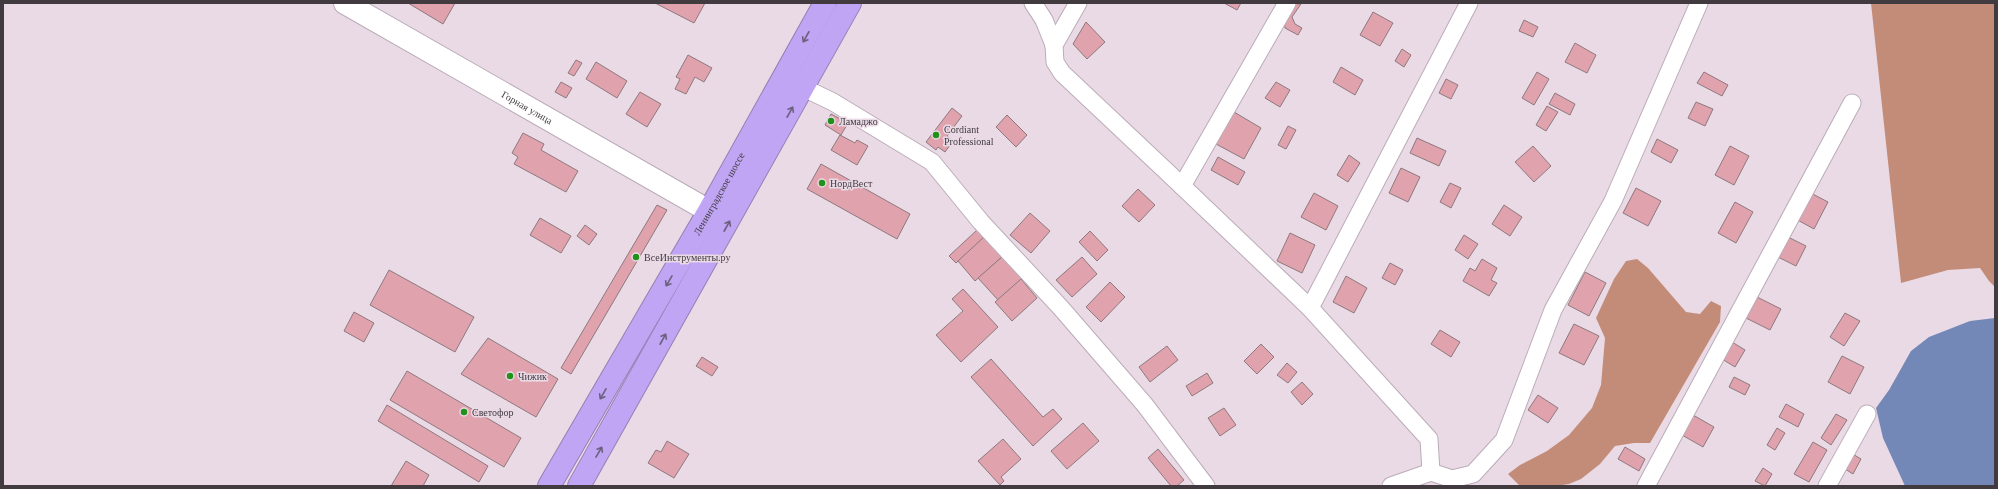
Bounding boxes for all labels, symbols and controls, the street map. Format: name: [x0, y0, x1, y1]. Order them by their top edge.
one-way arrow: [802, 31, 810, 43]
street label: Горная улица: [500, 88, 555, 126]
one-way arrow: [787, 107, 795, 119]
marker: Ламаджо: [826, 116, 836, 126]
place label: Ламаджо: [839, 116, 878, 127]
place label: Cordiant Professional: [944, 124, 994, 147]
marker: Cordiant Professional: [931, 130, 941, 140]
street label: Ленинградское шоссе: [691, 150, 746, 237]
marker: НордВест: [817, 178, 827, 188]
place label: НордВест: [830, 178, 873, 189]
one-way arrow: [723, 220, 731, 232]
marker: ВсеИнструменты.ру: [631, 252, 641, 262]
place label: ВсеИнструменты.ру: [644, 252, 730, 263]
one-way arrow: [664, 275, 672, 287]
one-way arrow: [659, 333, 667, 345]
marker: Чижик: [505, 371, 515, 381]
place label: Чижик: [518, 371, 547, 382]
one-way arrow: [599, 388, 607, 400]
marker: Светофор: [459, 407, 469, 417]
place label: Светофор: [472, 407, 514, 418]
one-way arrow: [595, 446, 603, 458]

